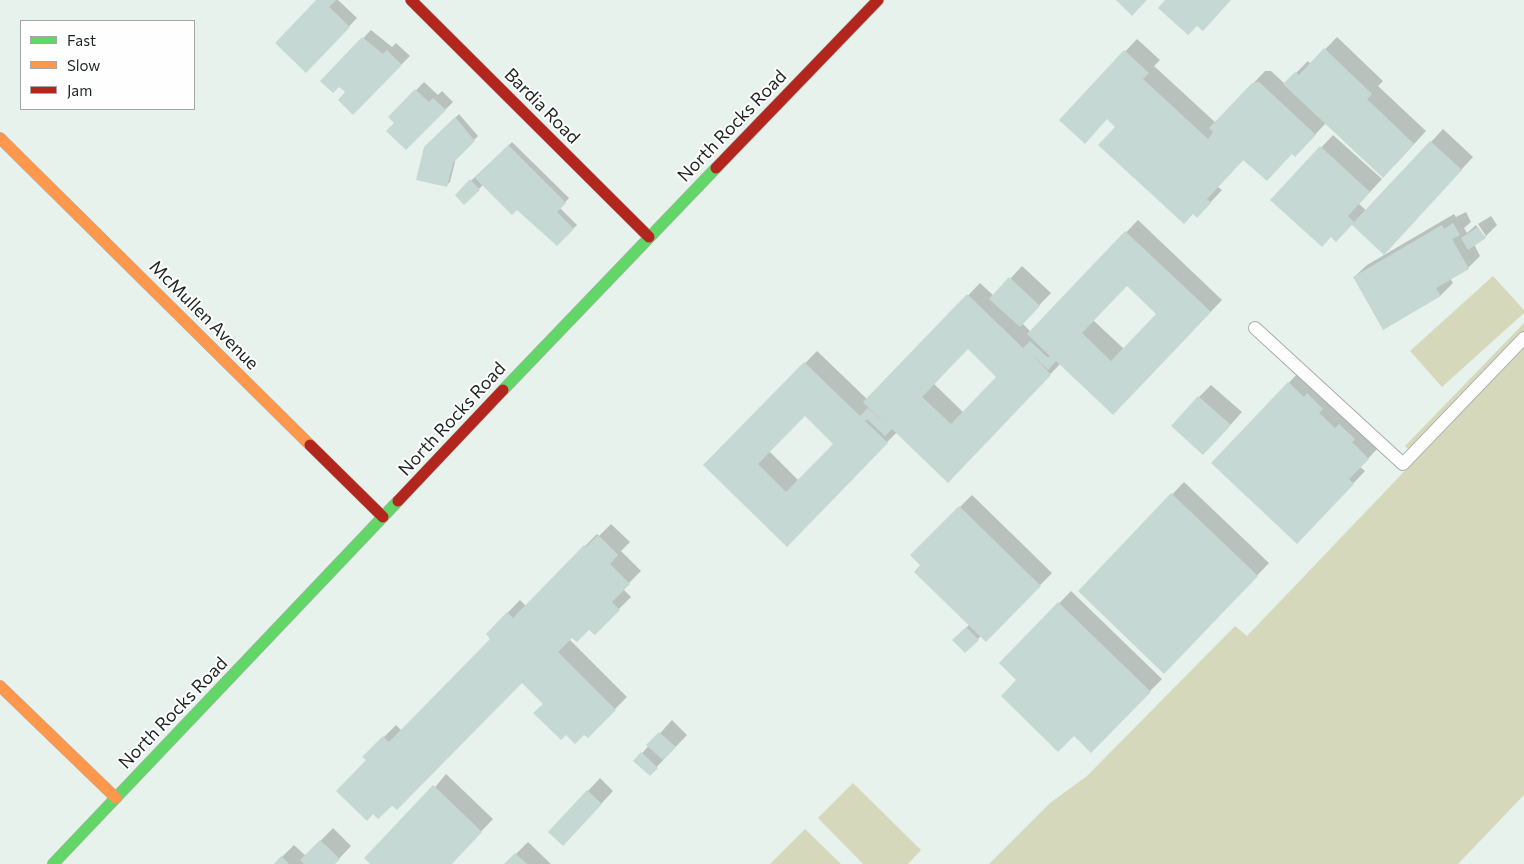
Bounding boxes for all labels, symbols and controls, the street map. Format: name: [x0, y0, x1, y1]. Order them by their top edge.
legend: [20, 20, 195, 110]
text: Fast: [67, 31, 96, 49]
text: Slow: [67, 56, 100, 74]
street label: Bardia Road: [500, 64, 584, 148]
street label: North Rocks Road: [673, 66, 791, 186]
text: Jam: [67, 81, 92, 99]
street label: McMullen Avenue: [145, 256, 263, 374]
street label: North Rocks Road: [394, 358, 510, 480]
street label: North Rocks Road: [114, 653, 232, 773]

